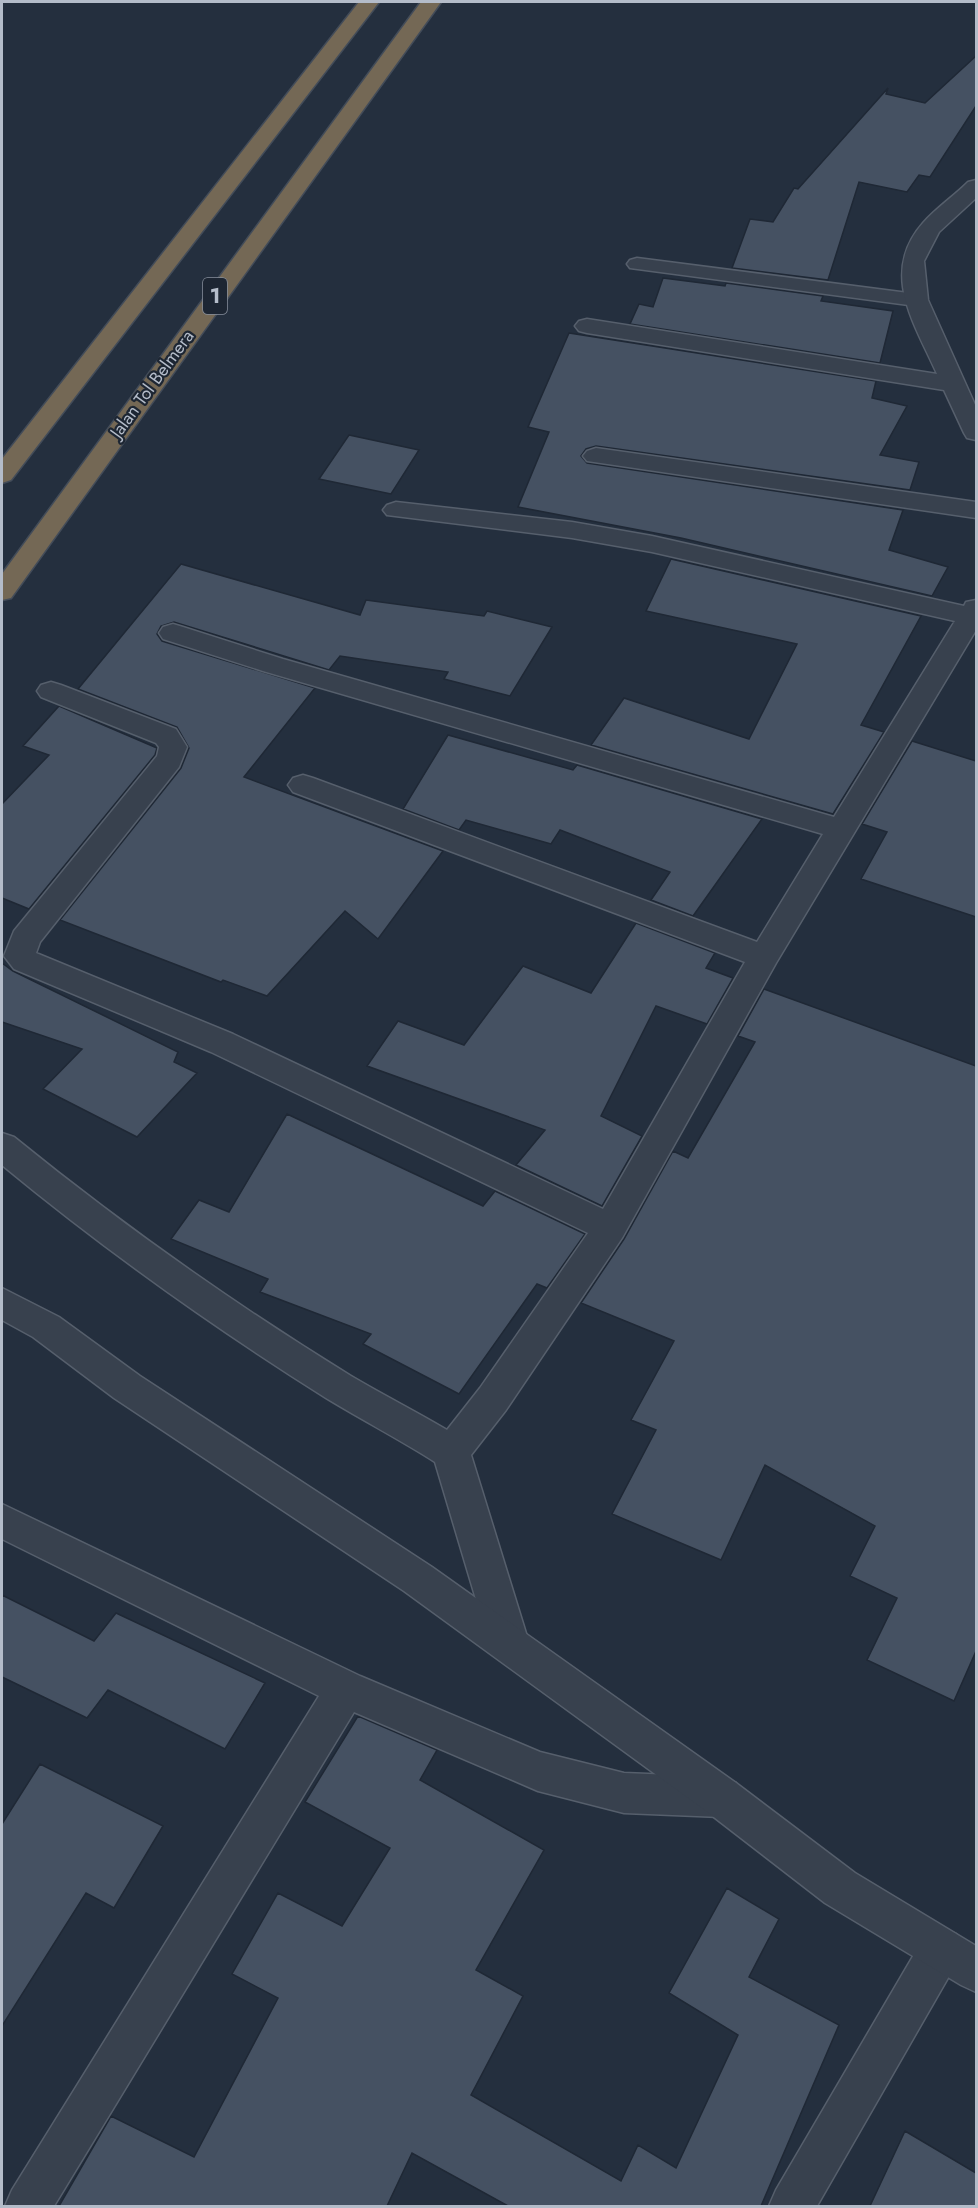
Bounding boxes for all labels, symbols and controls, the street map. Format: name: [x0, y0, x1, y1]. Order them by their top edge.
road number: 1: [203, 278, 227, 314]
street label: Jalan Tol Belmera: [103, 325, 200, 445]

